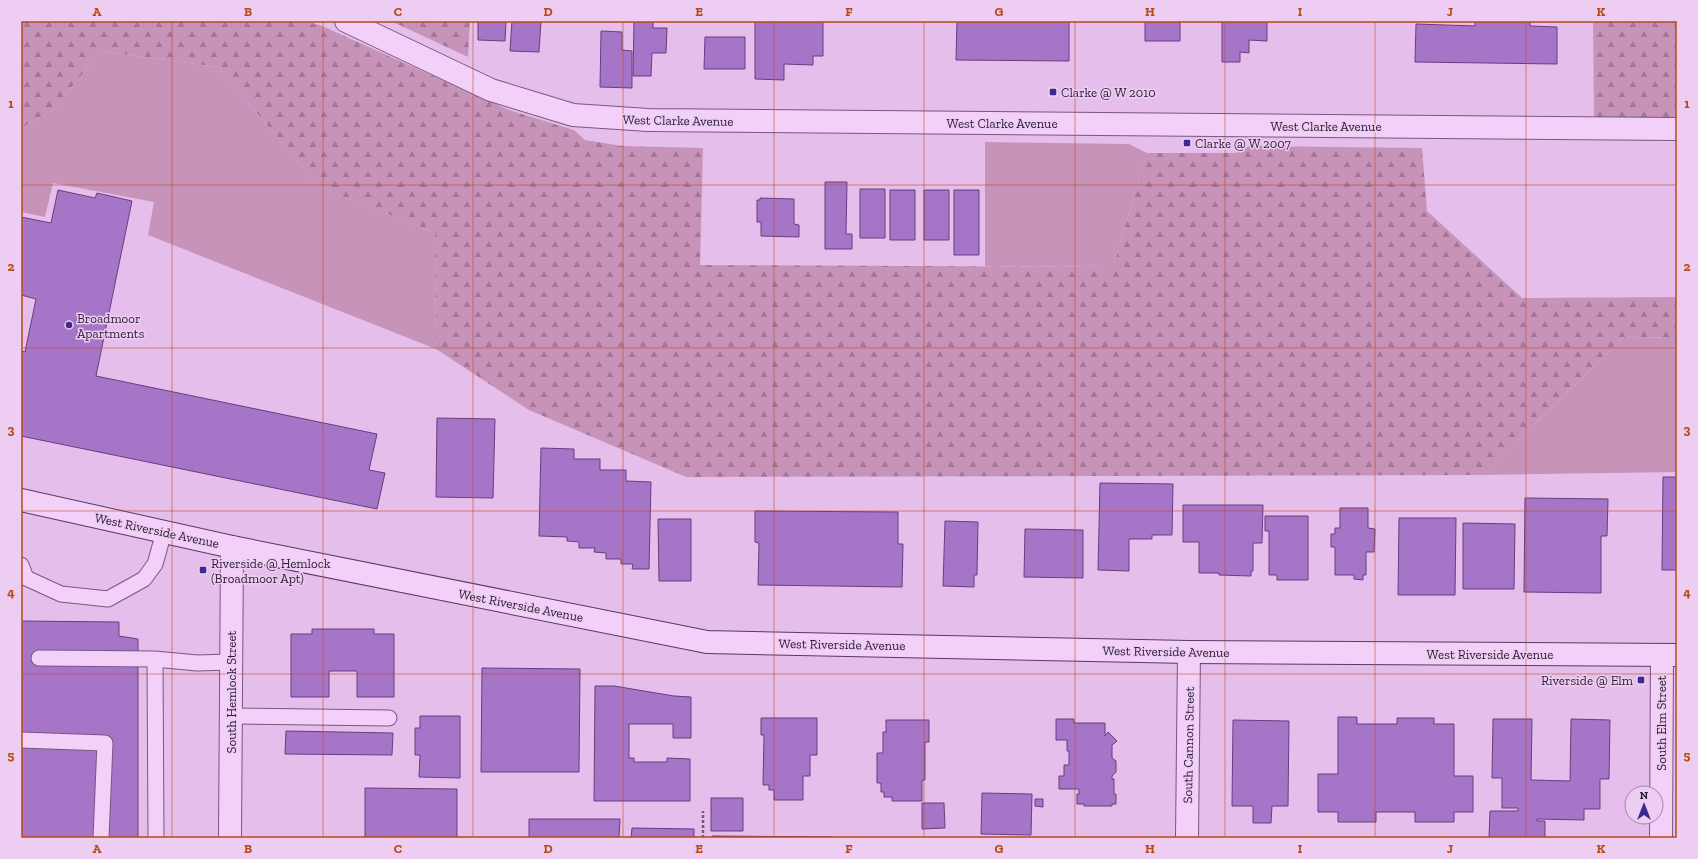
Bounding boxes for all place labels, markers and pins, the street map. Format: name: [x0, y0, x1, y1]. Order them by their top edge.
place label: Clarke @ W 2010: [1061, 85, 1156, 100]
marker: Clarke @ W 2010: [1048, 87, 1058, 97]
place label: Clarke @ W 2007: [1195, 136, 1291, 151]
marker: Clarke @ W 2007: [1182, 138, 1192, 148]
place label: Broadmoor Apartments: [77, 311, 145, 341]
marker: Broadmoor Apartments: [64, 320, 74, 330]
place label: Riverside @ Hemlock (Broadmoor Apt): [211, 556, 331, 586]
marker: Riverside @ Hemlock (Broadmoor Apt): [198, 565, 208, 575]
place label: Riverside @ Elm: [1541, 673, 1634, 688]
marker: Riverside @ Elm: [1636, 675, 1646, 685]

